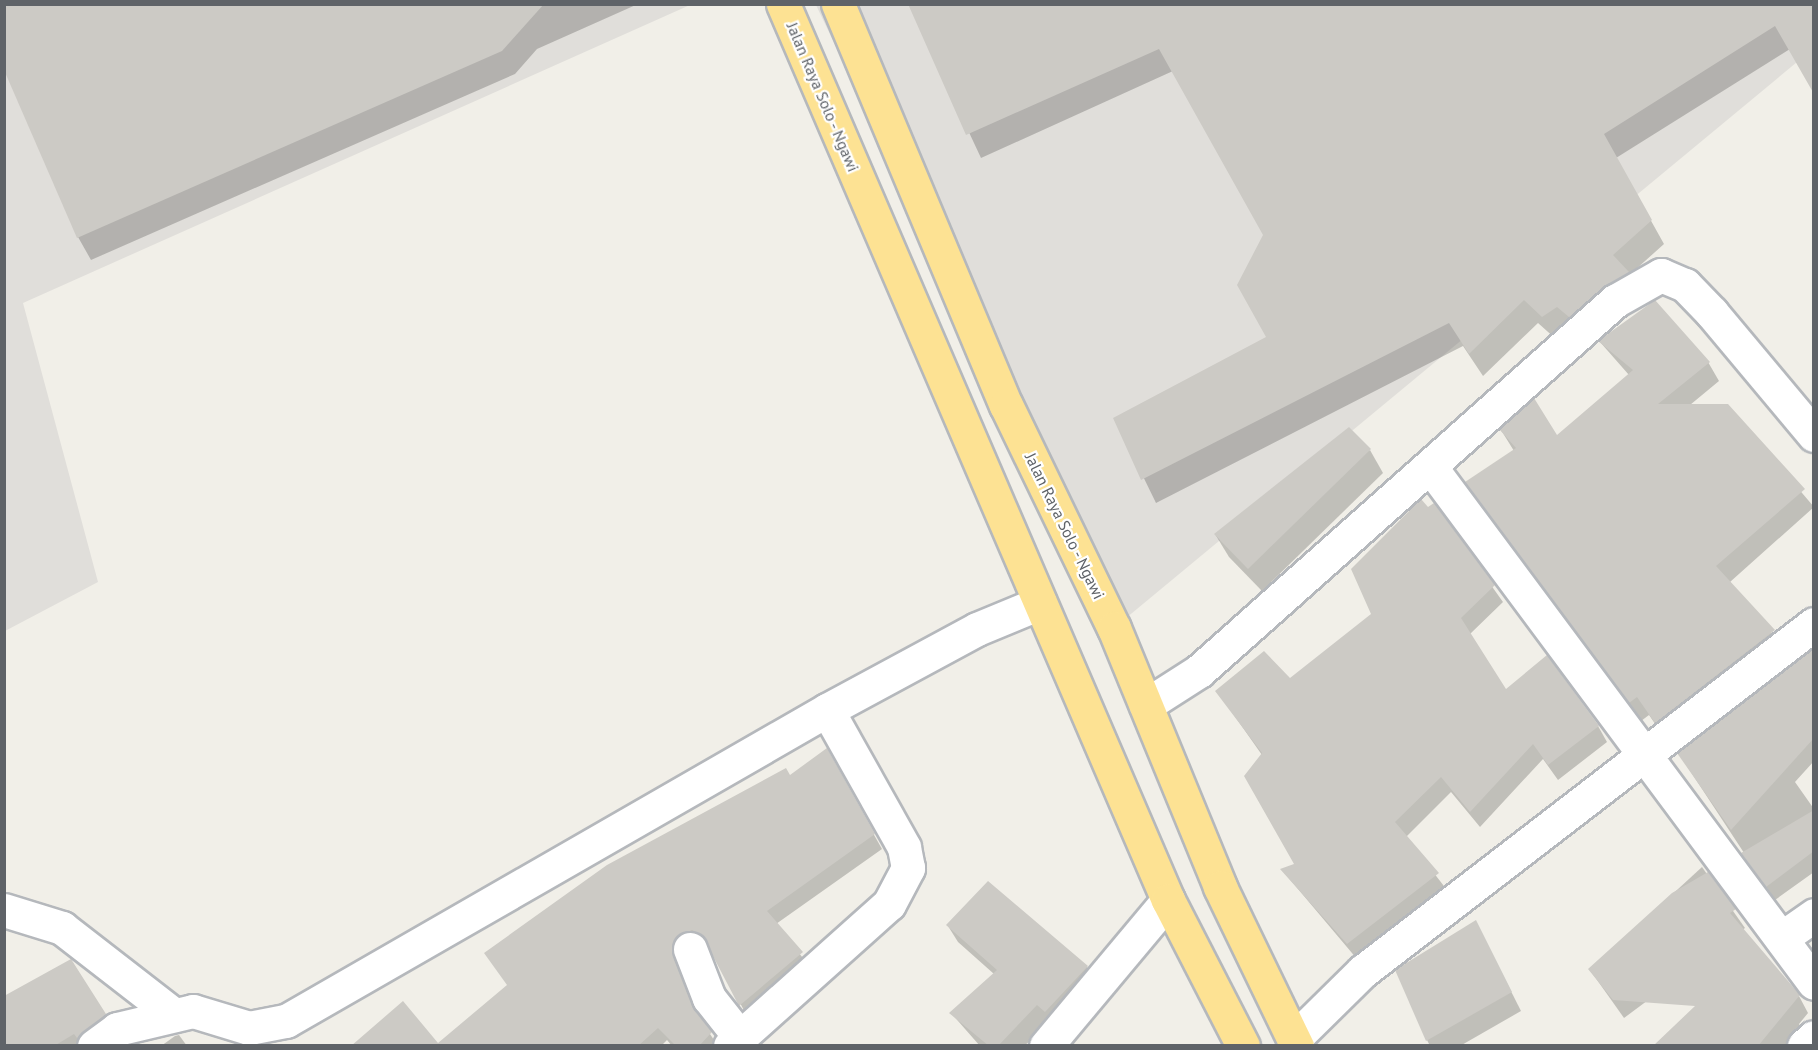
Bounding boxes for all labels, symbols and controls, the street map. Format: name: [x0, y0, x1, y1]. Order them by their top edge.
street label: Jalan Raya Solo - Ngawi: [782, 18, 864, 176]
street label: Jalan Raya Solo - Ngawi: [1021, 448, 1109, 604]

